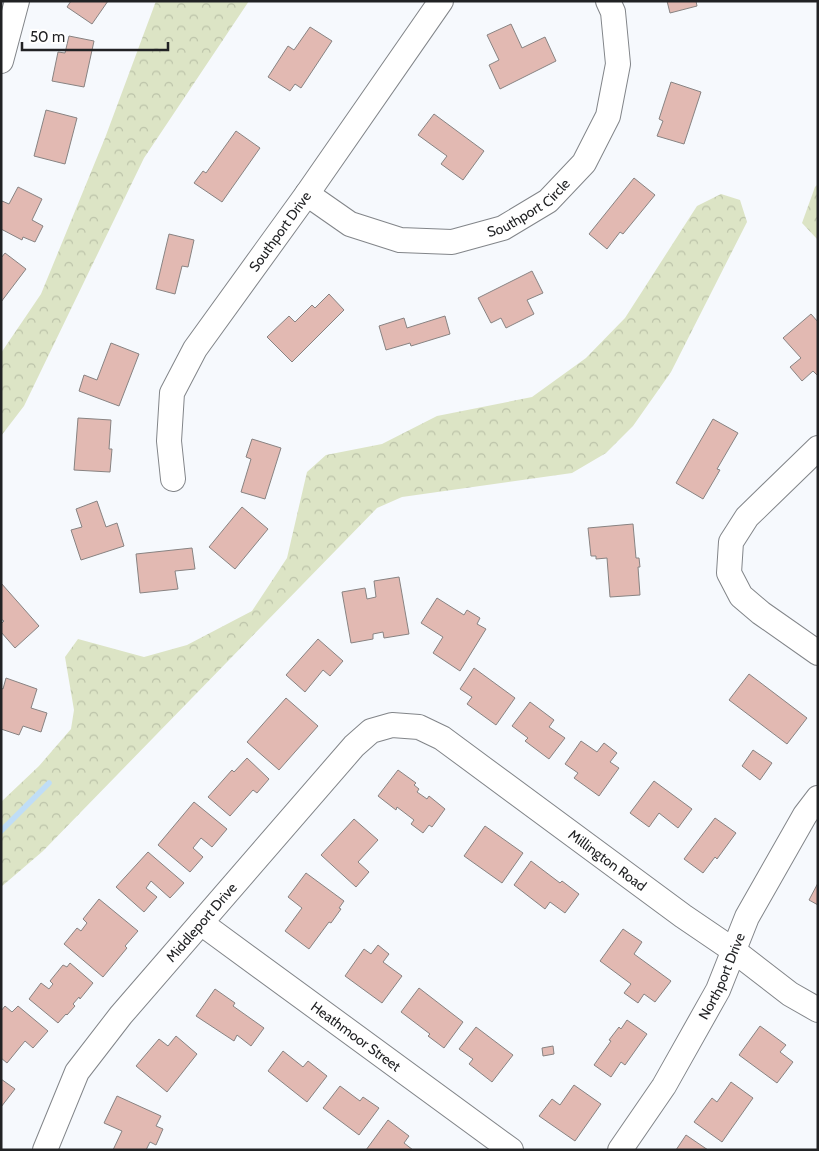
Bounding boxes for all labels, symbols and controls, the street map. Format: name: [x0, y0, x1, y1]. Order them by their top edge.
scale bar: [22, 20, 169, 52]
text: 50 m: [30, 28, 65, 46]
street label: Southport Circle: [485, 175, 574, 241]
street label: Southport Drive: [245, 188, 315, 275]
street label: Millington Road: [565, 826, 650, 895]
street label: Middleport Drive: [162, 879, 241, 966]
street label: Northport Drive: [694, 930, 749, 1023]
street label: Heathmoor Street: [307, 998, 405, 1075]

